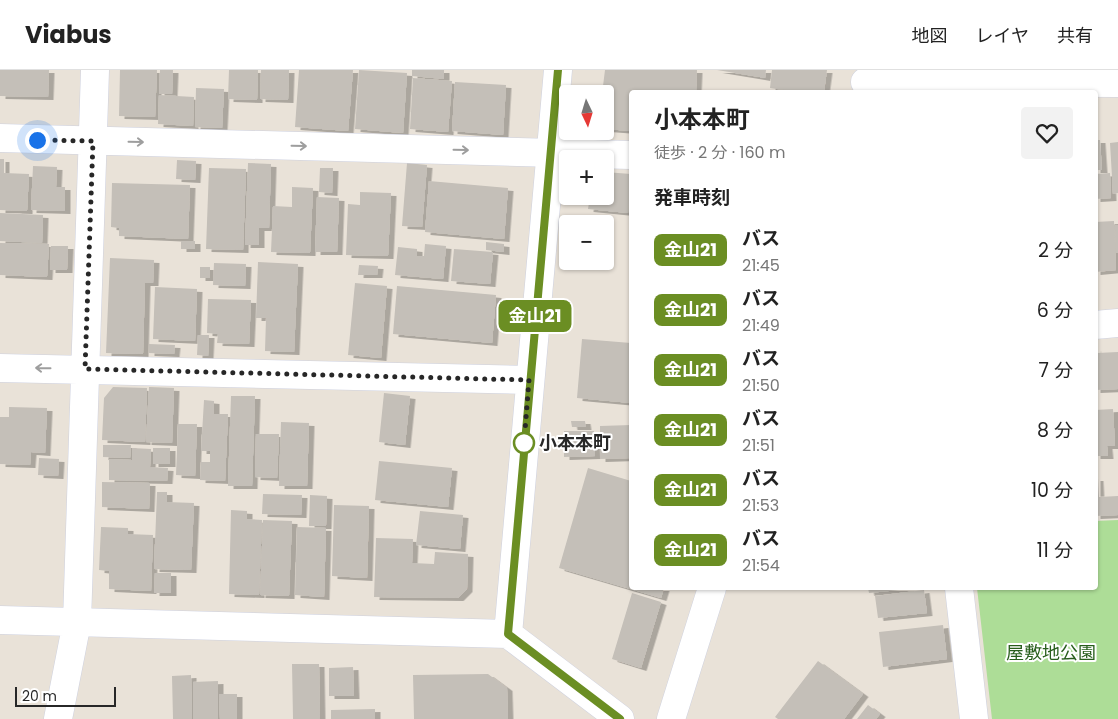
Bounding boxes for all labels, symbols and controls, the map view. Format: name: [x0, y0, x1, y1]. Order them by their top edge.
text: Viabus: [25, 18, 112, 51]
text: 地図: [912, 23, 948, 48]
text: レイヤ: [976, 23, 1029, 48]
text: 共有: [1057, 23, 1093, 48]
north arrow: [559, 85, 614, 140]
map controls: [559, 85, 614, 270]
text: 小本本町: [654, 103, 750, 136]
button: heart: [1021, 107, 1073, 159]
your location: [25, 128, 50, 153]
one-way arrow: [128, 138, 144, 147]
one-way arrow: [290, 141, 306, 151]
text: 徒歩 · 2 分 · 160 m: [654, 141, 785, 164]
one-way arrow: [452, 145, 469, 155]
button: +: [559, 150, 614, 205]
text: 発車時刻: [654, 184, 730, 211]
button: −: [559, 215, 614, 270]
text: バス: [742, 225, 780, 252]
text: 金山21: [664, 237, 717, 262]
text: 2 分: [1038, 237, 1073, 264]
text: 21:45: [742, 254, 780, 277]
text: バス: [742, 285, 780, 312]
text: 金山21: [664, 297, 717, 322]
text: 6 分: [1037, 297, 1073, 324]
line badge: 金山21: [500, 300, 570, 332]
text: 金山21: [508, 303, 562, 328]
text: 21:49: [742, 314, 780, 337]
text: バス: [742, 345, 780, 372]
text: 金山21: [664, 357, 717, 382]
text: 7 分: [1039, 357, 1073, 384]
one-way arrow: [35, 364, 51, 373]
text: 21:50: [742, 374, 780, 397]
text: バス: [742, 405, 780, 432]
text: 金山21: [664, 417, 717, 442]
text: 8 分: [1037, 417, 1073, 444]
place label: 小本本町: [539, 430, 611, 455]
marker: 小本本町: [513, 432, 535, 454]
text: 21:51: [742, 434, 775, 457]
text: バス: [742, 465, 780, 492]
text: 金山21: [664, 477, 717, 502]
text: 10 分: [1031, 477, 1073, 504]
text: 21:53: [742, 494, 779, 517]
text: バス: [742, 525, 780, 552]
text: 金山21: [664, 537, 717, 562]
text: 11 分: [1037, 537, 1073, 564]
text: 21:54: [742, 554, 780, 577]
park label: 屋敷地公園: [1006, 640, 1096, 665]
scale bar: [15, 684, 116, 707]
text: 20 m: [22, 686, 57, 706]

